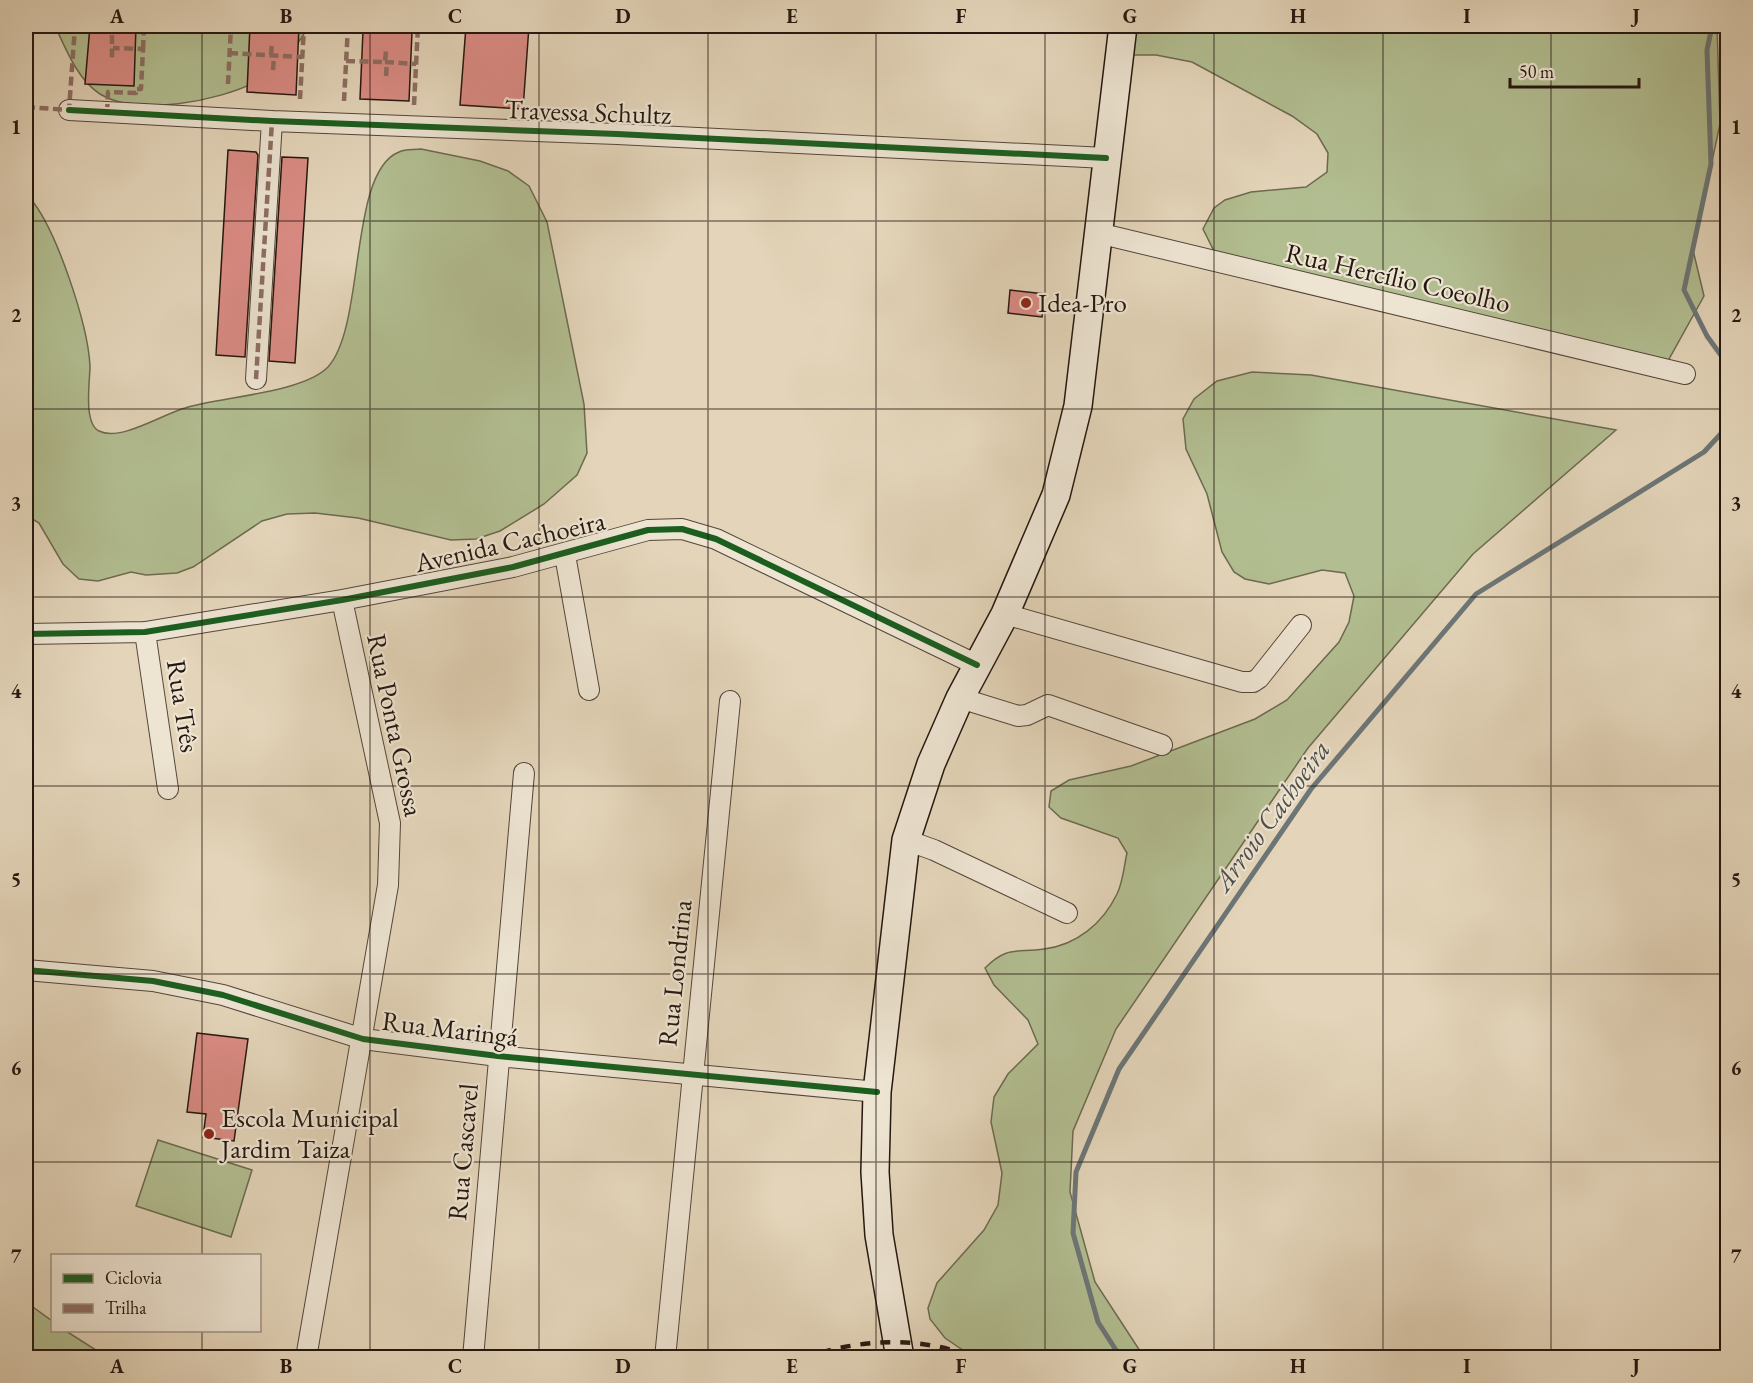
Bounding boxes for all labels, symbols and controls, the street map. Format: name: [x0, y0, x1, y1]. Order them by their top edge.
text: A: [109, 3, 125, 29]
text: B: [280, 3, 292, 29]
text: C: [448, 3, 462, 29]
text: D: [615, 3, 631, 29]
text: E: [786, 3, 798, 29]
text: F: [956, 3, 967, 29]
text: G: [1123, 3, 1137, 29]
text: H: [1290, 3, 1306, 29]
text: I: [1463, 3, 1471, 29]
text: J: [1630, 3, 1640, 29]
scale bar: [1510, 51, 1639, 89]
text: 50 m: [1519, 60, 1554, 83]
street label: Travessa Schultz: [504, 91, 673, 132]
text: 1: [11, 114, 21, 140]
text: 1: [1731, 114, 1741, 140]
street label: Rua Hercílio Coeolho: [1282, 235, 1514, 320]
place label: Idea-Pro: [1038, 285, 1127, 320]
marker: Idea-Pro: [1019, 296, 1033, 310]
text: 2: [11, 302, 22, 328]
text: 2: [1731, 302, 1742, 328]
text: 3: [11, 490, 21, 516]
text: 3: [1731, 490, 1741, 516]
street label: Avenida Cachoeira: [410, 503, 609, 581]
street label: Rua Ponta Grossa: [359, 630, 432, 820]
street label: Rua Três: [159, 657, 208, 755]
text: 4: [11, 678, 22, 704]
text: 4: [1731, 678, 1742, 704]
water label: Arroio Cachoeira: [1203, 732, 1338, 899]
text: 5: [11, 866, 21, 892]
text: 5: [1731, 866, 1741, 892]
street label: Rua Londrina: [649, 898, 700, 1048]
street label: Rua Maringá: [380, 1003, 520, 1054]
text: 6: [11, 1055, 22, 1081]
text: 6: [1731, 1055, 1742, 1081]
street label: Rua Cascavel: [439, 1082, 486, 1222]
place label: Escola Municipal Jardim Taiza: [219, 1100, 399, 1166]
marker: Escola Municipal Jardim Taiza: [202, 1127, 216, 1141]
text: 7: [11, 1243, 22, 1269]
text: 7: [1731, 1243, 1742, 1269]
legend: [51, 1254, 261, 1332]
text: Ciclovia: [105, 1266, 163, 1289]
text: Trilha: [105, 1296, 147, 1319]
text: A: [109, 1353, 125, 1379]
text: B: [280, 1353, 292, 1379]
text: C: [448, 1353, 462, 1379]
text: D: [615, 1353, 631, 1379]
text: E: [786, 1353, 798, 1379]
text: F: [956, 1353, 967, 1379]
text: G: [1123, 1353, 1137, 1379]
text: H: [1290, 1353, 1306, 1379]
text: I: [1463, 1353, 1471, 1379]
text: J: [1630, 1353, 1640, 1379]

